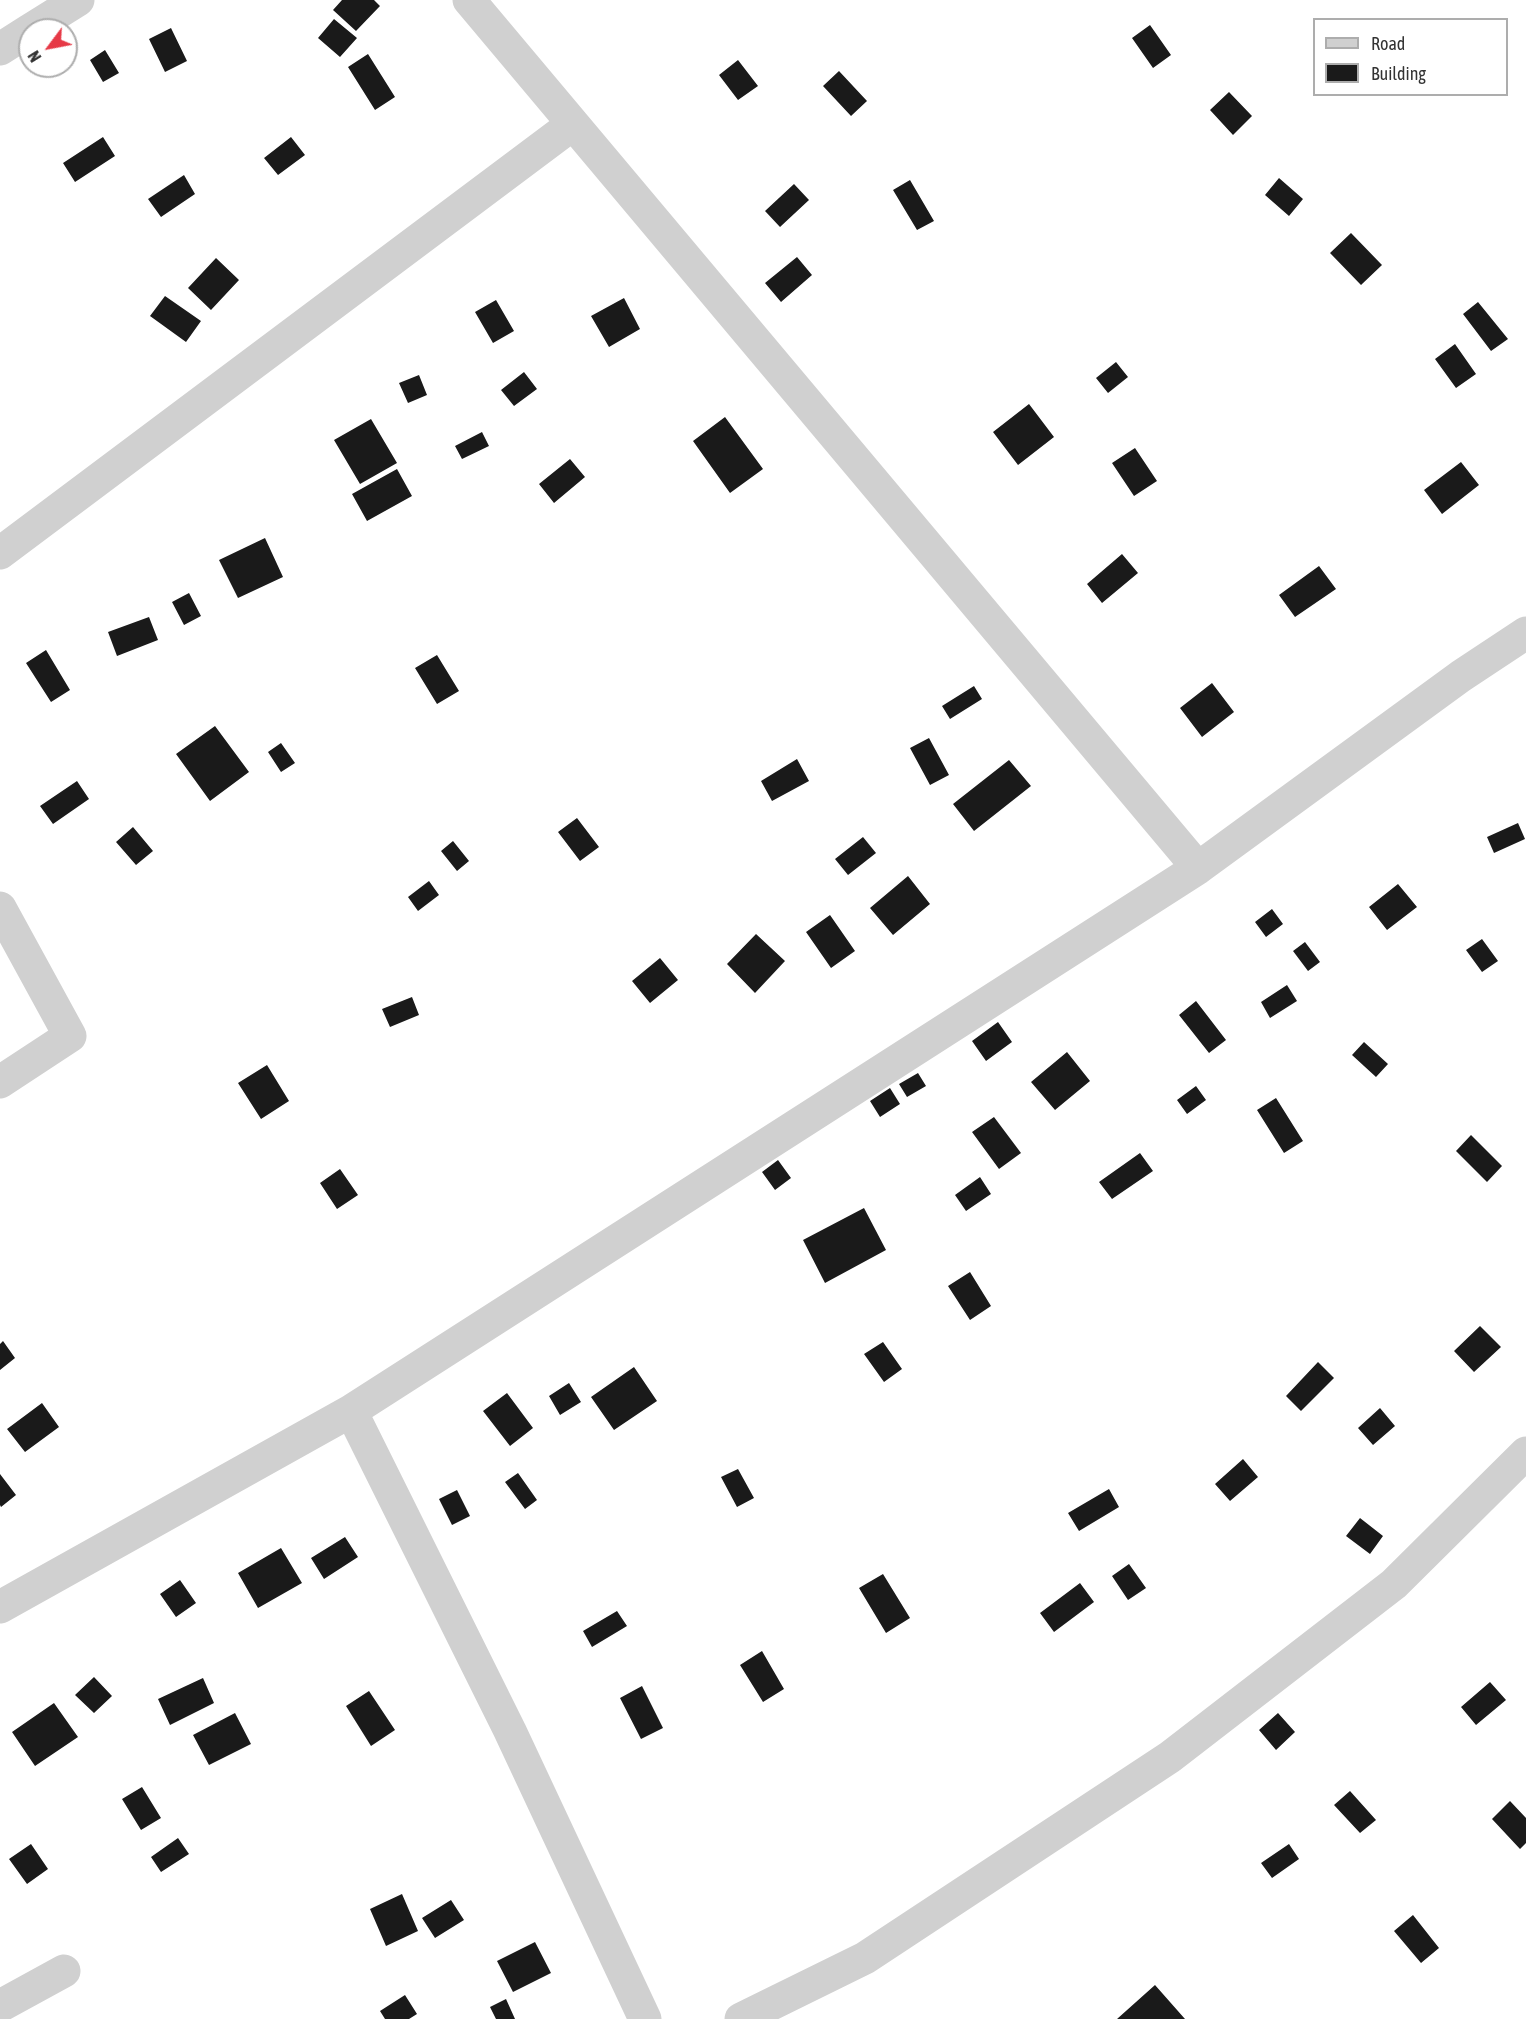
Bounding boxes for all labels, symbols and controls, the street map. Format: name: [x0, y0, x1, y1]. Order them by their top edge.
north arrow: [18, 18, 78, 78]
legend: [1313, 18, 1508, 96]
text: Road: [1371, 33, 1405, 54]
text: N: [24, 48, 45, 65]
text: Building: [1371, 63, 1426, 84]

